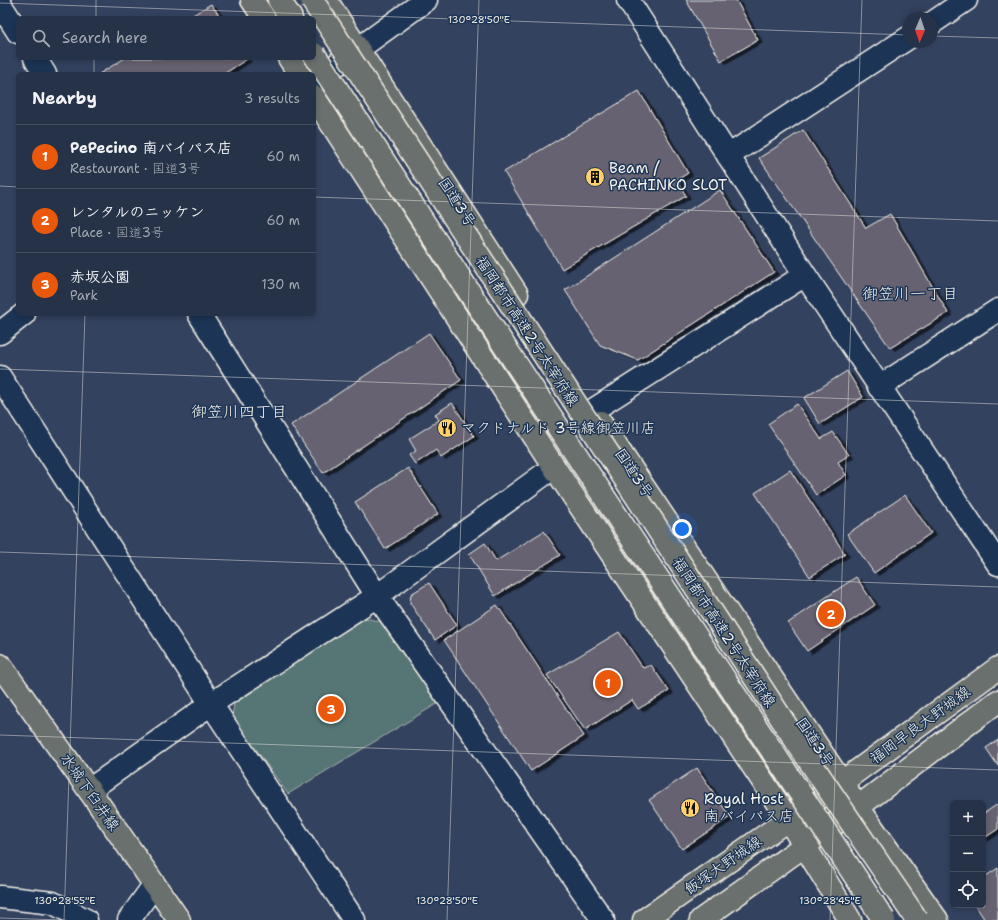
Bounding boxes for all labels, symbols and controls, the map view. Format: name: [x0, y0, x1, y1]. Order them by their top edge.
north arrow: [902, 12, 938, 48]
text: 130°28'50"E: [448, 13, 510, 26]
search box: [16, 16, 316, 60]
icon: search: [30, 27, 52, 49]
text: Search here: [62, 28, 148, 48]
text: Nearby: [32, 87, 97, 109]
text: 3 results: [244, 90, 300, 107]
text: PePecino 南バイパス店: [70, 138, 232, 158]
text: 1: [42, 148, 48, 165]
text: 60 m: [267, 148, 300, 165]
place label: Beam / PACHINKO SLOT: [609, 158, 727, 195]
text: Restaurant · 国道3号: [70, 160, 200, 177]
building icon: Beam / PACHINKO SLOT: [584, 166, 606, 188]
street label: 国道3号: [433, 173, 481, 231]
text: レンタルのニッケン: [70, 202, 204, 222]
text: 2: [40, 212, 50, 229]
text: 60 m: [267, 212, 300, 229]
text: Place · 国道3号: [70, 224, 164, 241]
street label: 福岡都市高速2号太宰府線: [471, 252, 583, 410]
text: 赤坂公園: [70, 267, 130, 287]
text: 3: [40, 276, 50, 293]
text: 130 m: [262, 276, 300, 293]
district label: 御笠川一丁目: [862, 283, 958, 304]
text: Park: [70, 287, 98, 304]
district label: 御笠川四丁目: [191, 401, 287, 422]
restaurant icon: マクドナルド 3号線御笠川店: [436, 417, 458, 439]
place label: マクドナルド 3号線御笠川店: [461, 418, 655, 438]
street label: 国道3号: [610, 444, 658, 502]
your location: [672, 519, 692, 539]
street label: 福岡都市高速2号太宰府線: [668, 553, 780, 711]
pin: 2: [818, 599, 844, 629]
pin: 1: [595, 668, 621, 698]
street label: 福岡早良大野城線: [866, 682, 974, 768]
pin: 3: [318, 694, 344, 724]
street label: 国道3号: [791, 713, 839, 771]
street label: 水城下臼井線: [56, 749, 124, 835]
place label: Royal Host 南バイパス店: [704, 789, 794, 826]
restaurant icon: Royal Host 南バイパス店: [679, 797, 701, 819]
map controls: [950, 800, 986, 908]
button: +: [950, 800, 986, 836]
street label: 飯塚大野城線: [680, 831, 766, 899]
button: −: [950, 836, 986, 872]
button: locate: [950, 872, 986, 908]
text: 130°28'55"E: [35, 894, 95, 907]
text: 130°28'50"E: [416, 894, 478, 907]
text: 130°28'45"E: [799, 894, 861, 907]

